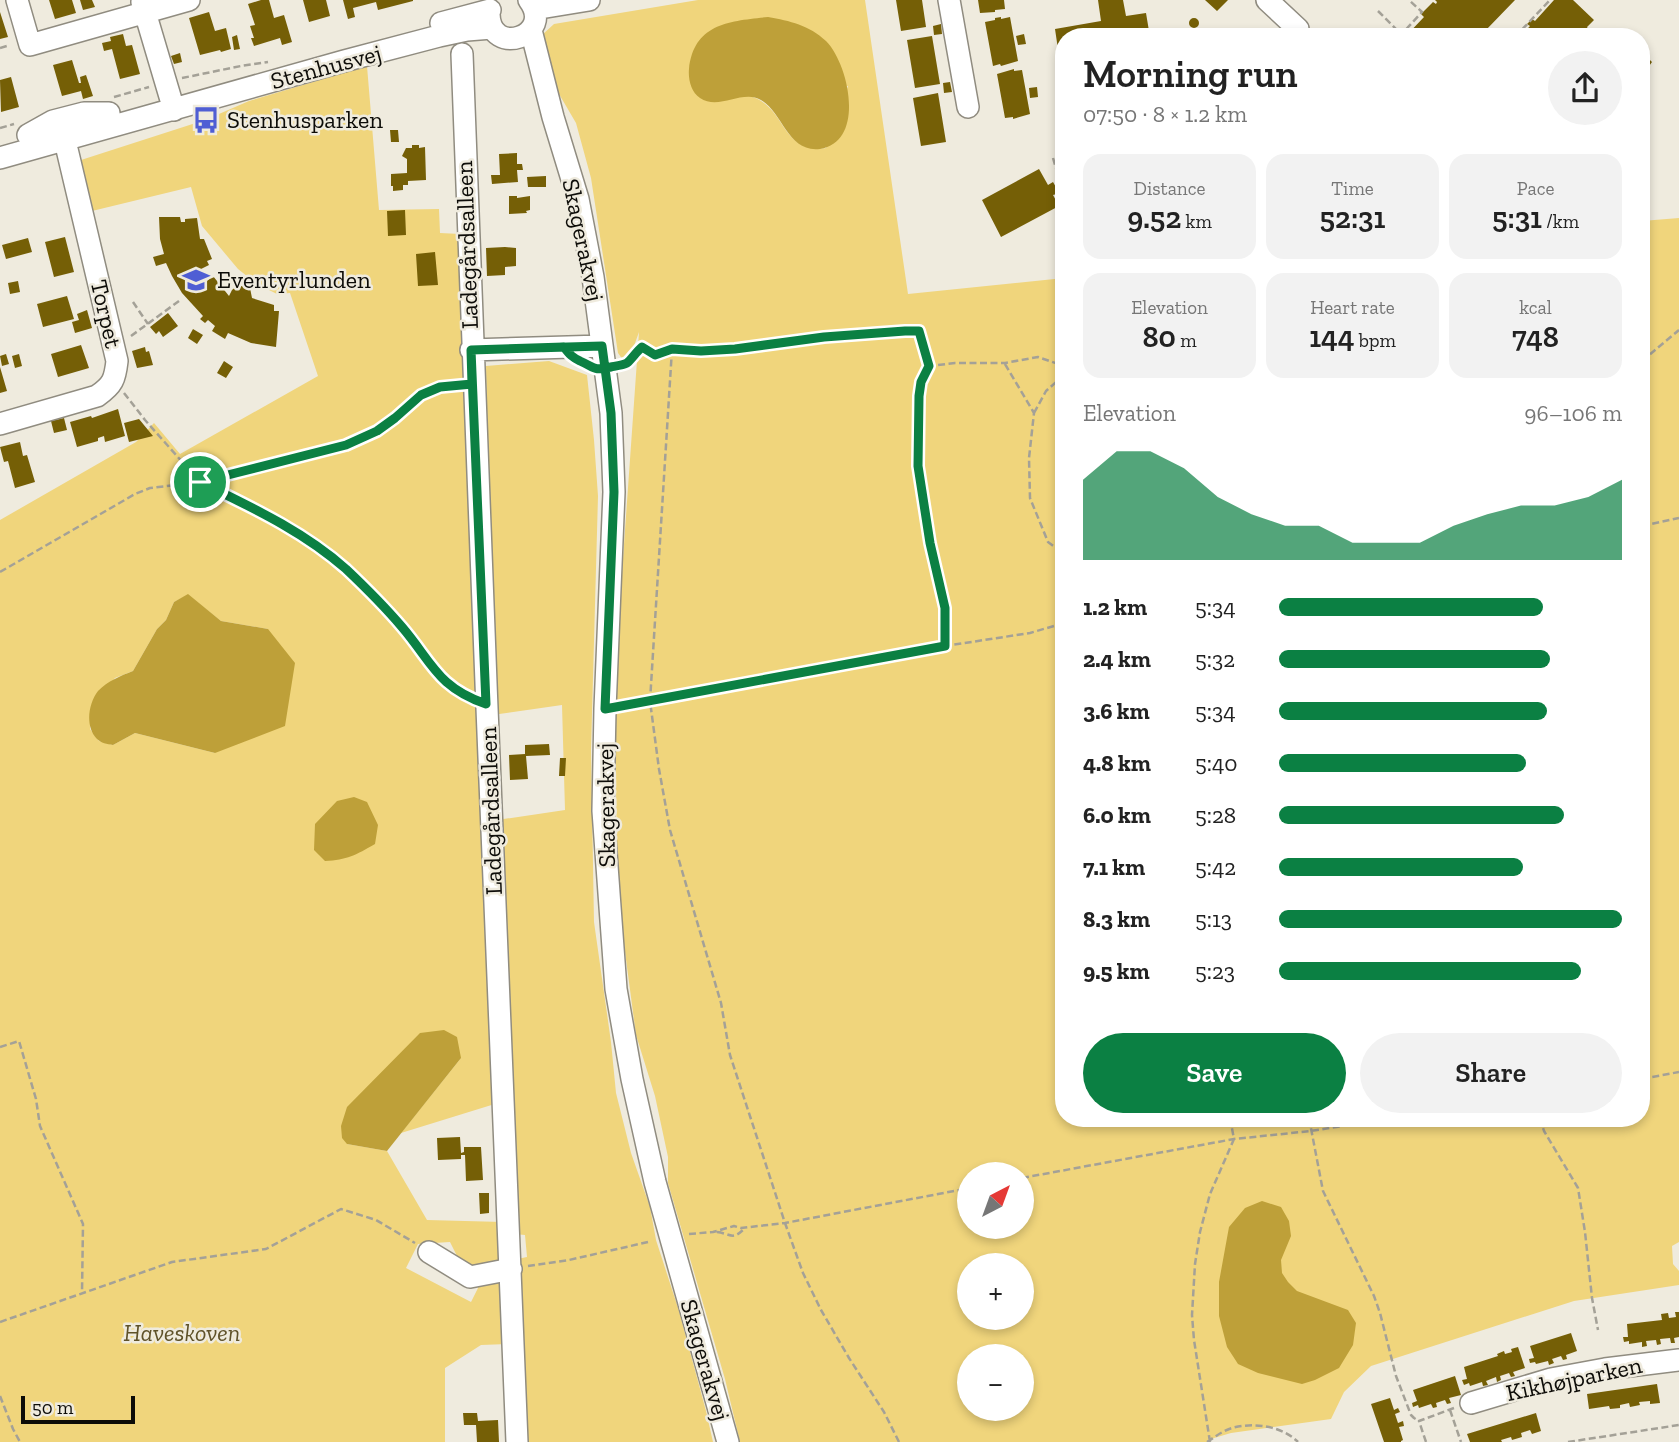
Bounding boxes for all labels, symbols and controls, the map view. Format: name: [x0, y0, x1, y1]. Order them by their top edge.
street label: Stenhusvej: [267, 38, 384, 95]
text: Morning run: [1083, 51, 1298, 97]
button: share: [1548, 51, 1622, 125]
text: 07:50 · 8 × 1.2 km: [1083, 100, 1247, 128]
bus stop icon: Stenhusparken: [191, 105, 221, 135]
place label: Stenhusparken: [227, 105, 383, 134]
street label: Ladegårdsalleen: [449, 160, 484, 330]
street label: Skagerakvej: [556, 176, 611, 304]
text: Distance: [1134, 177, 1205, 200]
text: Time: [1331, 177, 1374, 200]
text: Pace: [1517, 177, 1554, 200]
text: 9.52: [1127, 200, 1181, 236]
text: 52:31: [1320, 200, 1385, 236]
text: 5:31: [1492, 200, 1542, 236]
text: km: [1181, 210, 1212, 233]
text: /km: [1542, 210, 1579, 233]
school or university icon: Eventyrlunden: [181, 265, 211, 295]
place label: Eventyrlunden: [217, 265, 371, 294]
street label: Torpet: [85, 277, 128, 351]
text: Elevation: [1131, 296, 1208, 319]
text: Heart rate: [1310, 296, 1395, 319]
text: kcal: [1519, 296, 1552, 319]
text: 80: [1142, 319, 1176, 355]
text: 144: [1309, 319, 1355, 355]
text: 748: [1512, 319, 1559, 355]
text: m: [1176, 329, 1197, 352]
text: bpm: [1355, 329, 1396, 352]
text: Elevation: [1083, 399, 1176, 427]
text: 96–106 m: [1524, 399, 1622, 427]
pin: [170, 452, 230, 512]
icon: arrive: [181, 463, 219, 501]
text: 1.2 km: [1083, 593, 1147, 621]
text: 5:34: [1195, 593, 1236, 621]
text: 2.4 km: [1083, 645, 1151, 673]
text: 5:32: [1195, 645, 1235, 673]
text: 3.6 km: [1083, 697, 1150, 725]
text: 5:34: [1195, 697, 1236, 725]
street label: Ladegårdsalleen: [473, 726, 508, 896]
street label: Skagerakvej: [590, 742, 621, 868]
text: 4.8 km: [1083, 749, 1151, 777]
text: 5:40: [1195, 749, 1238, 777]
text: 6.0 km: [1083, 801, 1151, 829]
text: 5:28: [1195, 801, 1236, 829]
text: 7.1 km: [1083, 853, 1145, 881]
text: 5:42: [1195, 853, 1236, 881]
text: 8.3 km: [1083, 905, 1150, 933]
text: 5:13: [1195, 905, 1232, 933]
text: 9.5 km: [1083, 957, 1150, 985]
text: 5:23: [1195, 957, 1235, 985]
button: Save: [1083, 1033, 1346, 1113]
button: Share: [1360, 1033, 1622, 1113]
north arrow: [957, 1162, 1034, 1239]
map controls: [957, 1162, 1034, 1421]
button: +: [957, 1253, 1034, 1330]
street label: Skagerakvej: [674, 1296, 737, 1424]
park label: Haveskoven: [124, 1318, 240, 1347]
button: −: [957, 1344, 1034, 1421]
street label: Kikhøjparken: [1503, 1350, 1645, 1407]
scale bar: [21, 1393, 135, 1425]
text: 50 m: [32, 1396, 73, 1419]

